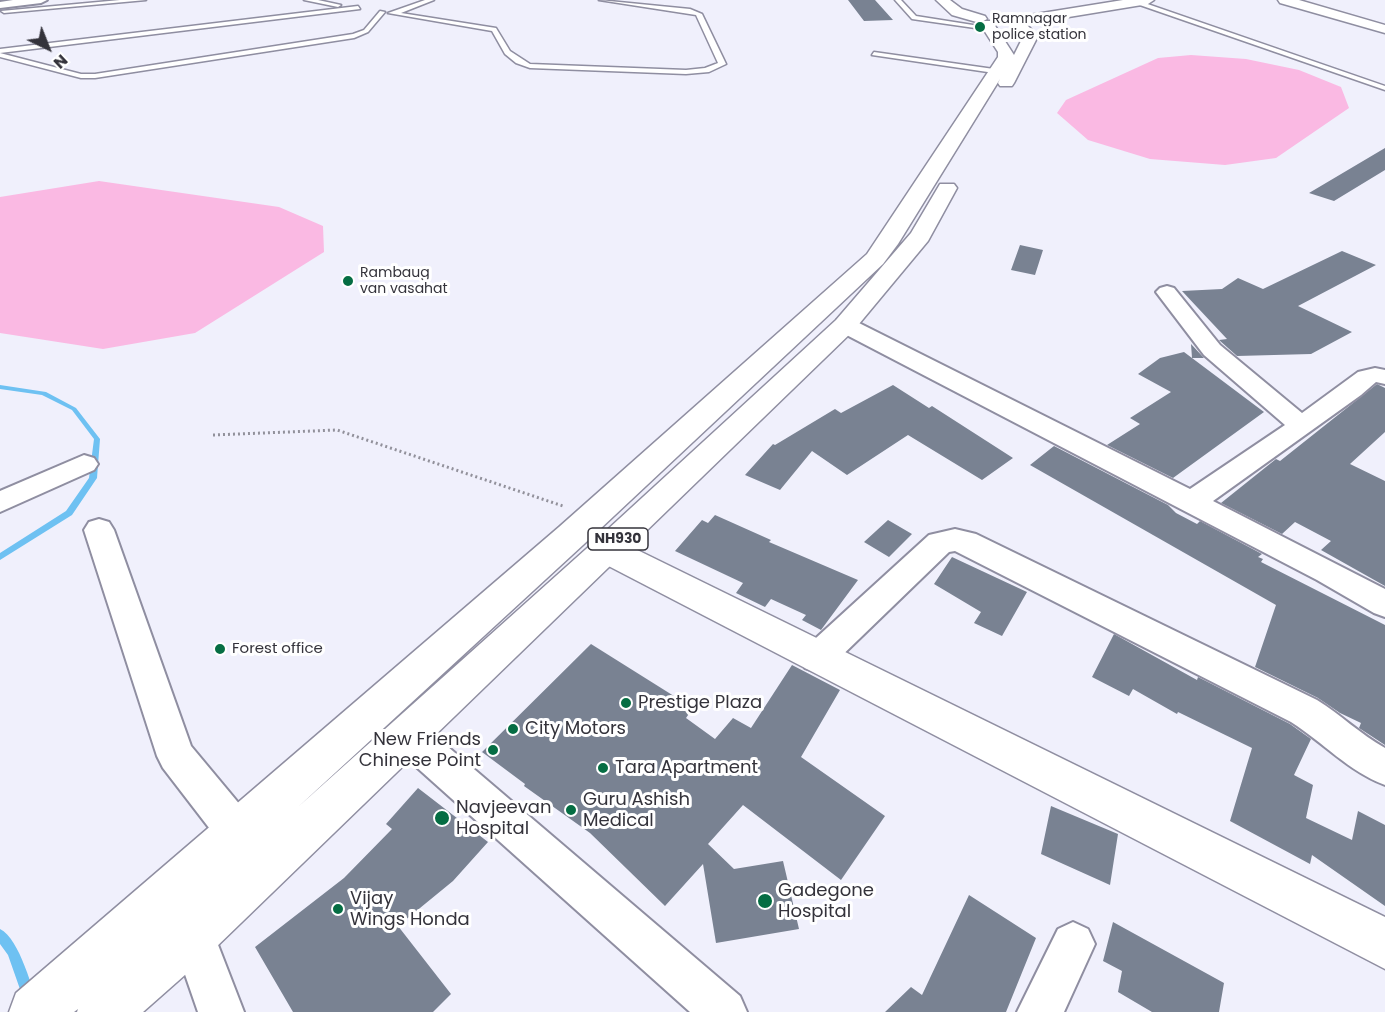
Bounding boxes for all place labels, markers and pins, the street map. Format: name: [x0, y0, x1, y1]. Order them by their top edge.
place label: Ramnagar police station: [992, 11, 1087, 44]
marker: Ramnagar police station: [973, 20, 987, 34]
place label: Rambaug van vasahat: [360, 265, 448, 298]
marker: Rambaug van vasahat: [341, 274, 355, 288]
place label: Forest office: [232, 640, 323, 658]
marker: Forest office: [213, 642, 227, 656]
place label: Prestige Plaza: [638, 692, 762, 714]
marker: Prestige Plaza: [619, 696, 633, 710]
place label: City Motors: [525, 718, 626, 740]
marker: City Motors: [506, 722, 520, 736]
place label: New Friends Chinese Point: [359, 729, 481, 771]
marker: New Friends Chinese Point: [486, 743, 500, 757]
place label: Tara Apartment: [615, 757, 758, 779]
marker: Tara Apartment: [596, 761, 610, 775]
place label: Guru Ashish Medical: [583, 789, 690, 832]
place label: Navjeevan Hospital: [456, 797, 551, 840]
marker: Guru Ashish Medical: [564, 803, 578, 817]
marker: Navjeevan Hospital: [433, 809, 451, 827]
place label: Gadegone Hospital: [778, 880, 874, 922]
place label: Vijay Wings Honda: [350, 888, 470, 930]
marker: Gadegone Hospital: [756, 892, 774, 910]
marker: Vijay Wings Honda: [331, 902, 345, 916]

